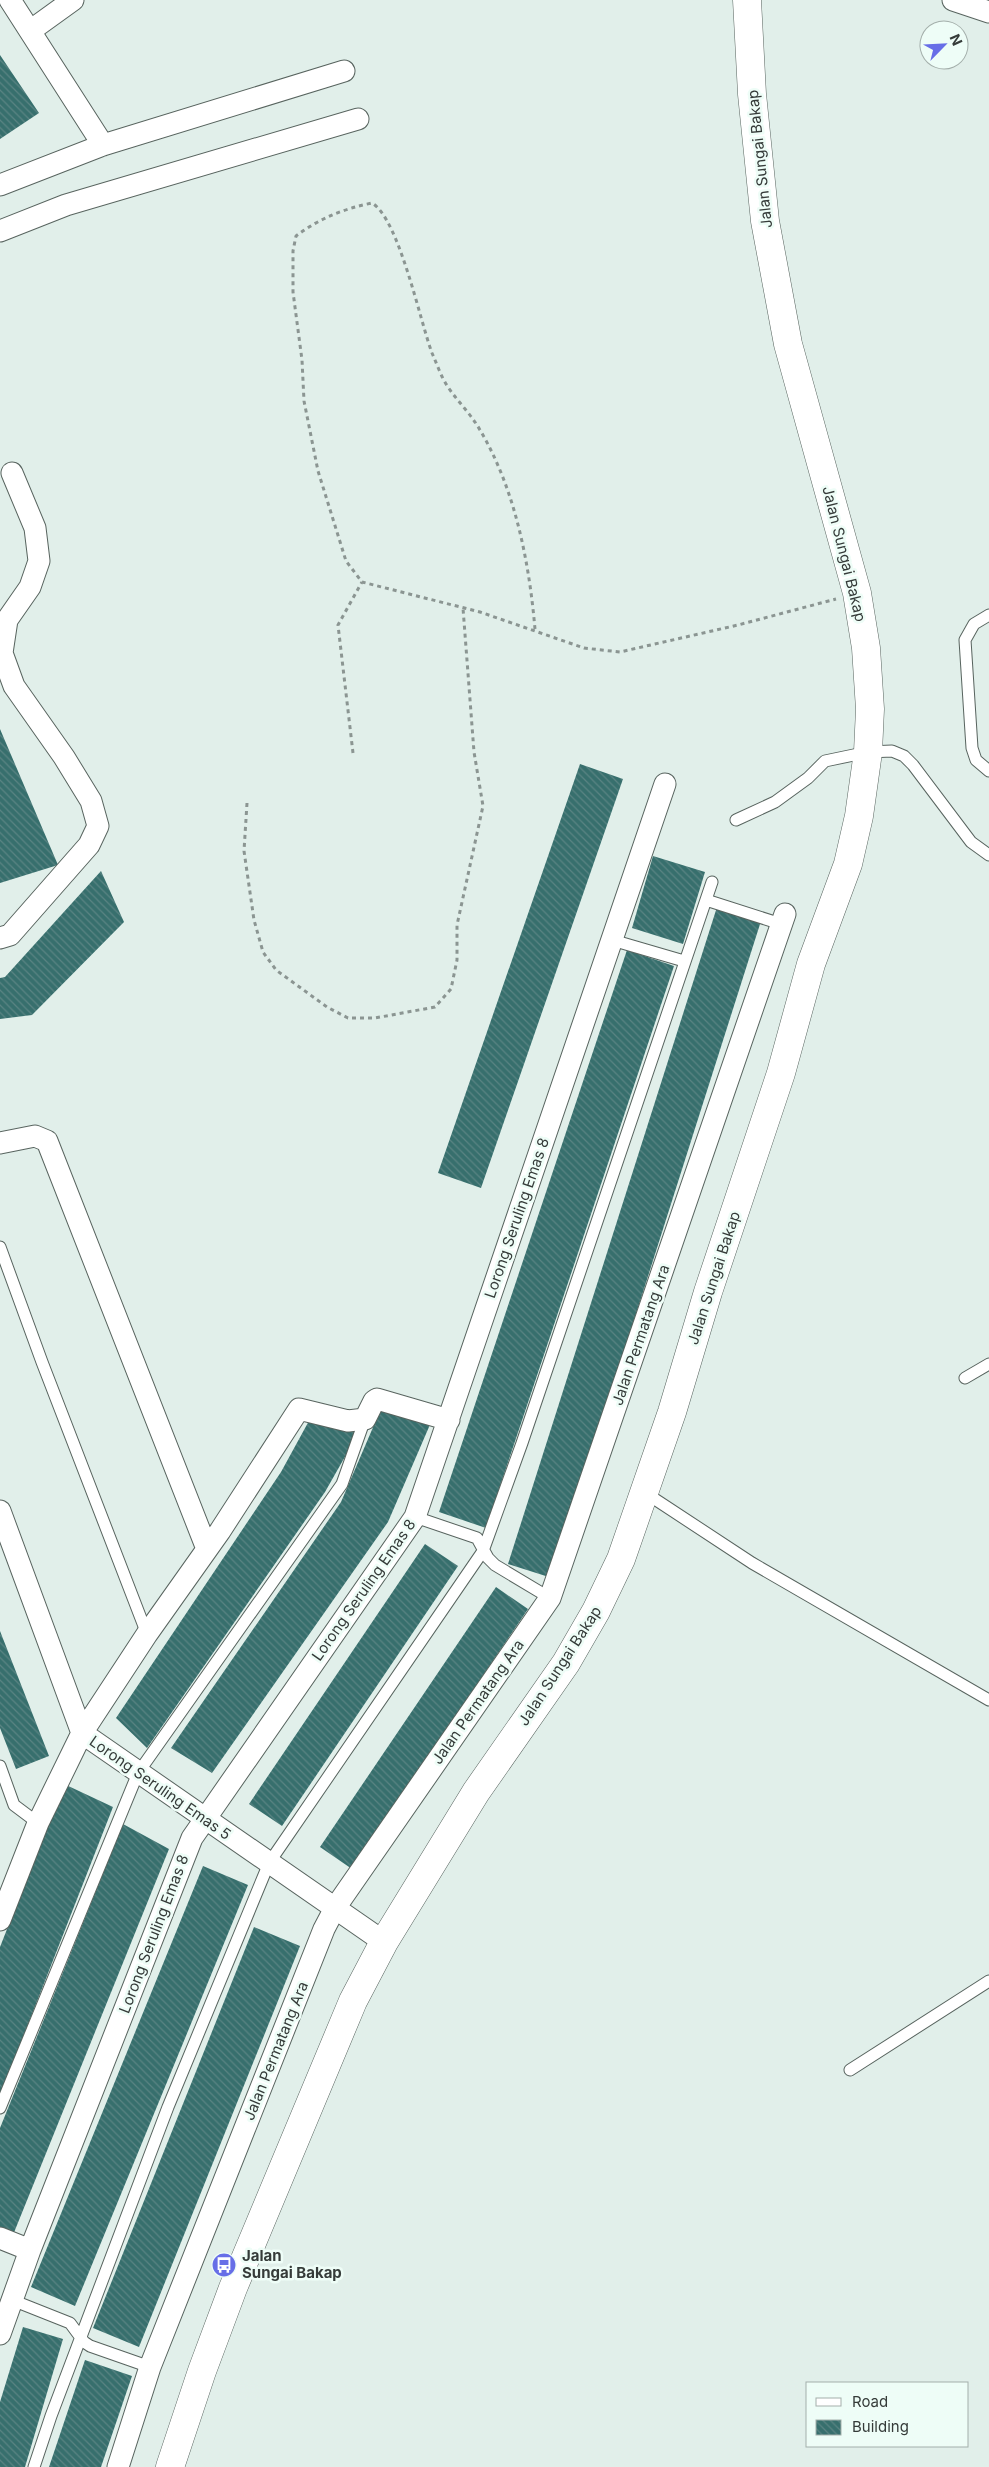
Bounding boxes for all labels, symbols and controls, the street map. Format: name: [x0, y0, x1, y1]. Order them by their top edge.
north arrow: [919, 20, 969, 70]
text: N: [946, 31, 966, 48]
street label: Jalan Sungai Bakap: [743, 89, 776, 229]
street label: Jalan Sungai Bakap: [818, 484, 871, 624]
street label: Lorong Seruling Emas 8: [480, 1135, 553, 1301]
street label: Jalan Sungai Bakap: [683, 1209, 744, 1347]
street label: Jalan Permatang Ara: [607, 1262, 674, 1408]
street label: Lorong Seruling Emas 8: [307, 1515, 420, 1664]
street label: Jalan Sungai Bakap: [514, 1602, 605, 1729]
street label: Jalan Permatang Ara: [427, 1636, 528, 1768]
street label: Lorong Seruling Emas 5: [86, 1732, 235, 1844]
street label: Lorong Seruling Emas 8: [114, 1852, 193, 2016]
street label: Jalan Permatang Ara: [239, 1979, 312, 2123]
place label: Jalan Sungai Bakap: [242, 2246, 342, 2282]
bus stop icon: Jalan Sungai Bakap: [211, 2252, 237, 2278]
legend: [806, 2382, 969, 2447]
text: Road: [852, 2392, 888, 2411]
text: Building: [852, 2417, 909, 2436]

